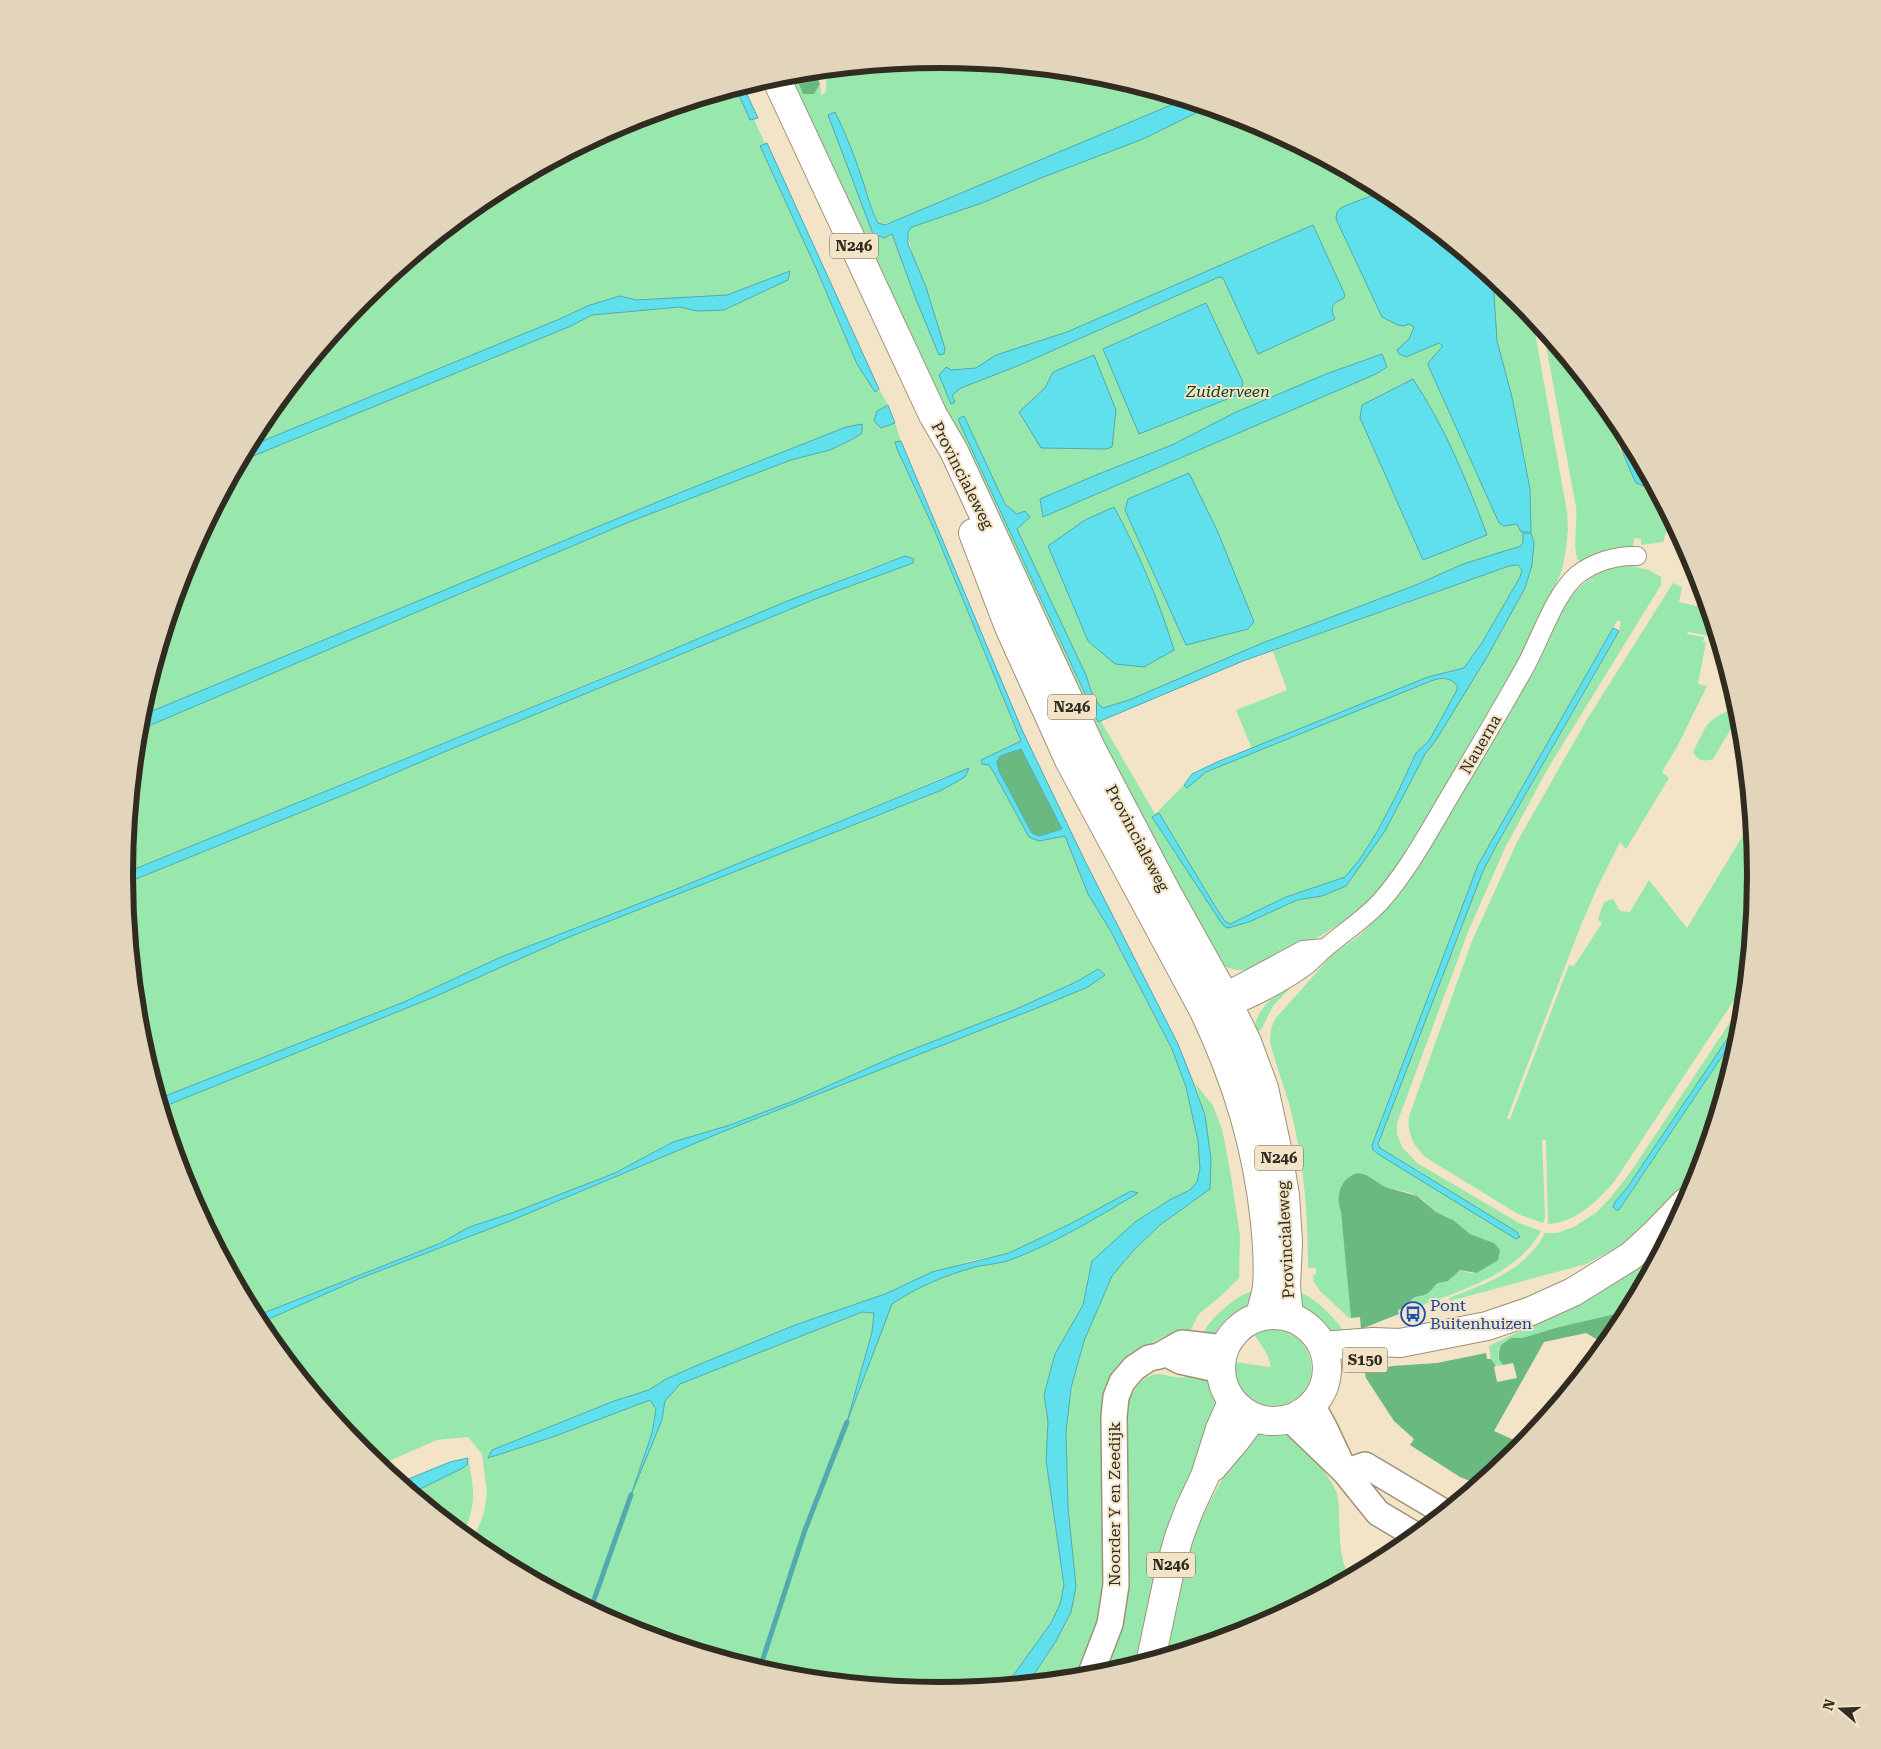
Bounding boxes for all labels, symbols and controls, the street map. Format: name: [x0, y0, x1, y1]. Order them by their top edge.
road number: N246: [830, 234, 878, 258]
park label: Zuiderveen: [1185, 382, 1270, 401]
street label: Provincialeweg: [927, 418, 998, 533]
road number: N246: [1048, 694, 1096, 720]
street label: Nauerna: [1456, 711, 1505, 777]
street label: Provincialeweg: [1101, 782, 1174, 896]
road number: N246: [1255, 1146, 1303, 1170]
street label: Provincialeweg: [1273, 1180, 1298, 1299]
place label: Pont Buitenhuizen: [1430, 1296, 1532, 1333]
bus stop icon: Pont Buitenhuizen: [1400, 1301, 1426, 1327]
road number: S150: [1342, 1348, 1388, 1372]
street label: Noorder Y en Zeedijk: [1105, 1422, 1124, 1586]
road number: N246: [1147, 1552, 1195, 1578]
north arrow: [1816, 1684, 1866, 1734]
text: N: [1819, 1697, 1838, 1712]

